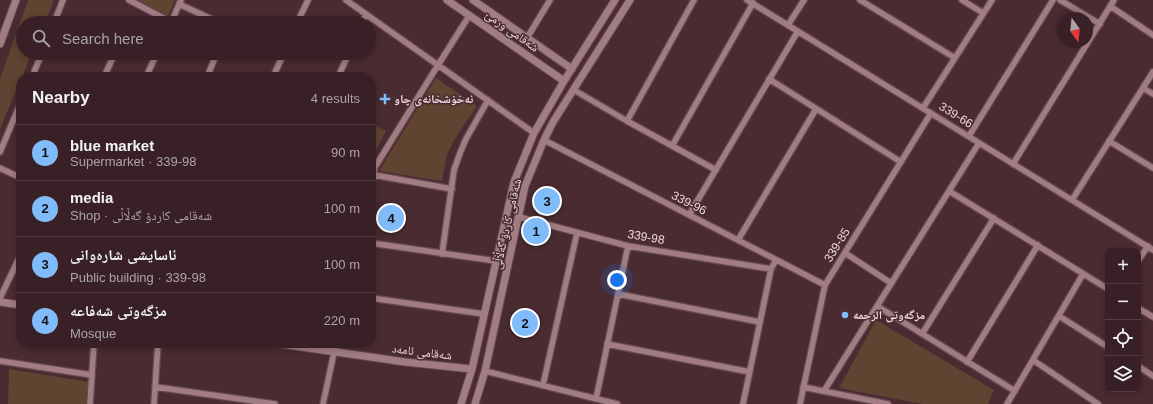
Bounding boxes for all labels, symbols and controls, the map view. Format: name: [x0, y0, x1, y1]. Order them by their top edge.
street label: شەقامی ورمێ: [482, 7, 542, 55]
north arrow: [1057, 12, 1093, 48]
search box: [16, 16, 376, 60]
icon: search: [30, 27, 52, 49]
text: Search here: [62, 30, 144, 47]
text: Nearby: [32, 88, 90, 107]
text: 4 results: [311, 91, 360, 106]
place label: نەخۆشخانەی چاو: [394, 92, 473, 107]
marker: نەخۆشخانەی چاو: [379, 93, 391, 105]
street label: 339-66: [936, 99, 976, 131]
text: blue market: [70, 137, 154, 154]
text: 1: [41, 145, 49, 160]
text: 90 m: [331, 145, 360, 160]
text: Supermarket · 339-98: [70, 154, 196, 169]
street label: شەقامی کاردۆ گەڵاڵی: [488, 177, 524, 271]
pin: 3: [534, 186, 560, 216]
street label: 339-96: [669, 188, 709, 218]
text: media: [70, 189, 113, 206]
text: 2: [41, 201, 49, 216]
text: 100 m: [324, 201, 360, 216]
pin: 4: [378, 203, 404, 233]
text: Shop · شەقامی کاردۆ گەڵاڵی: [70, 208, 212, 223]
pin: 1: [523, 216, 549, 246]
street label: 339-85: [821, 225, 853, 265]
street label: 339-98: [626, 227, 666, 247]
text: ئاسایشی شارەوانی: [70, 246, 176, 263]
map controls: [1105, 248, 1141, 392]
button: +: [1105, 248, 1141, 284]
text: 3: [41, 257, 49, 272]
text: 100 m: [324, 257, 360, 272]
text: Public building · 339-98: [70, 270, 206, 285]
your location: [607, 270, 627, 290]
button: −: [1105, 284, 1141, 320]
text: مزگەوتی شەفاعە: [70, 302, 167, 319]
pin: 2: [512, 308, 538, 338]
place label: مزگەوتی الرحمە: [853, 308, 925, 323]
marker: مزگەوتی الرحمە: [840, 310, 850, 320]
text: 4: [41, 313, 49, 328]
text: 220 m: [324, 313, 360, 328]
button: locate: [1105, 320, 1141, 356]
text: Mosque: [70, 326, 116, 341]
street label: شەقامی ئامەد: [391, 341, 453, 363]
button: layers: [1105, 356, 1141, 392]

